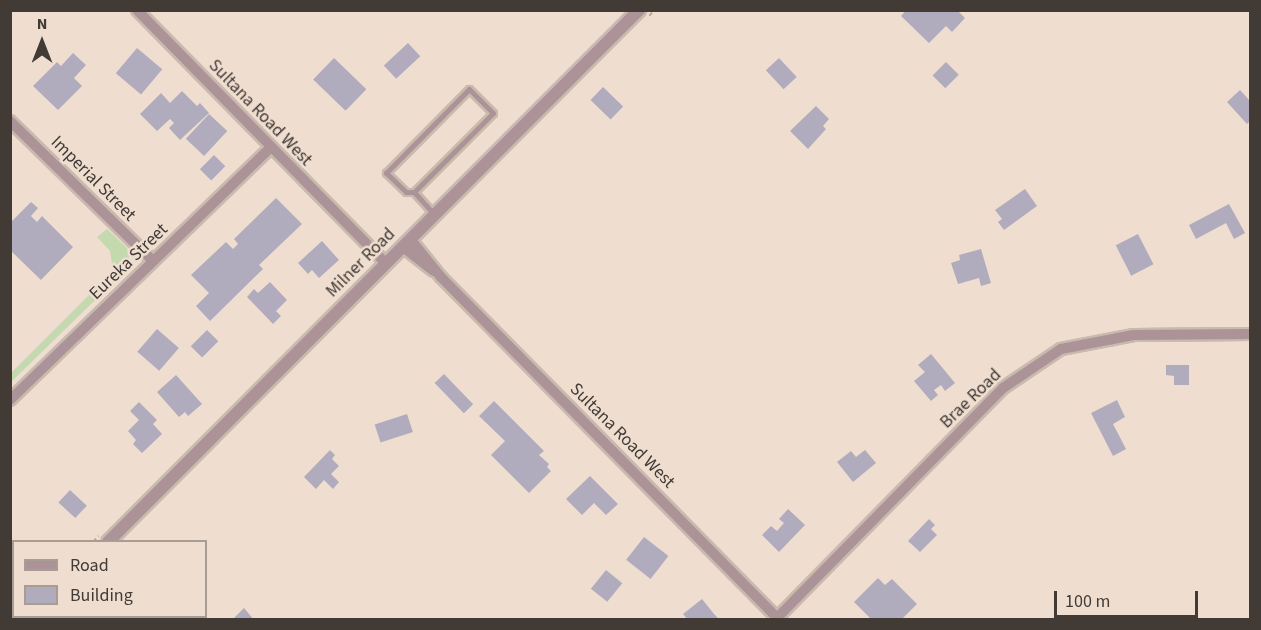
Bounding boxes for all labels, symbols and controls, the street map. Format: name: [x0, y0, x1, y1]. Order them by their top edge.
north arrow: [12, 12, 72, 72]
text: N: [37, 13, 47, 35]
street label: Sultana Road West: [204, 55, 316, 171]
street label: Imperial Street: [46, 132, 140, 226]
street label: Eureka Street: [85, 219, 173, 305]
street label: Milner Road: [322, 224, 400, 302]
street label: Brae Road: [936, 365, 1006, 433]
street label: Sultana Road West: [565, 379, 679, 493]
legend: [12, 540, 207, 618]
text: Road: [70, 553, 109, 578]
scale bar: [1057, 579, 1201, 617]
text: Building: [70, 583, 133, 608]
text: 100 m: [1065, 589, 1110, 614]

